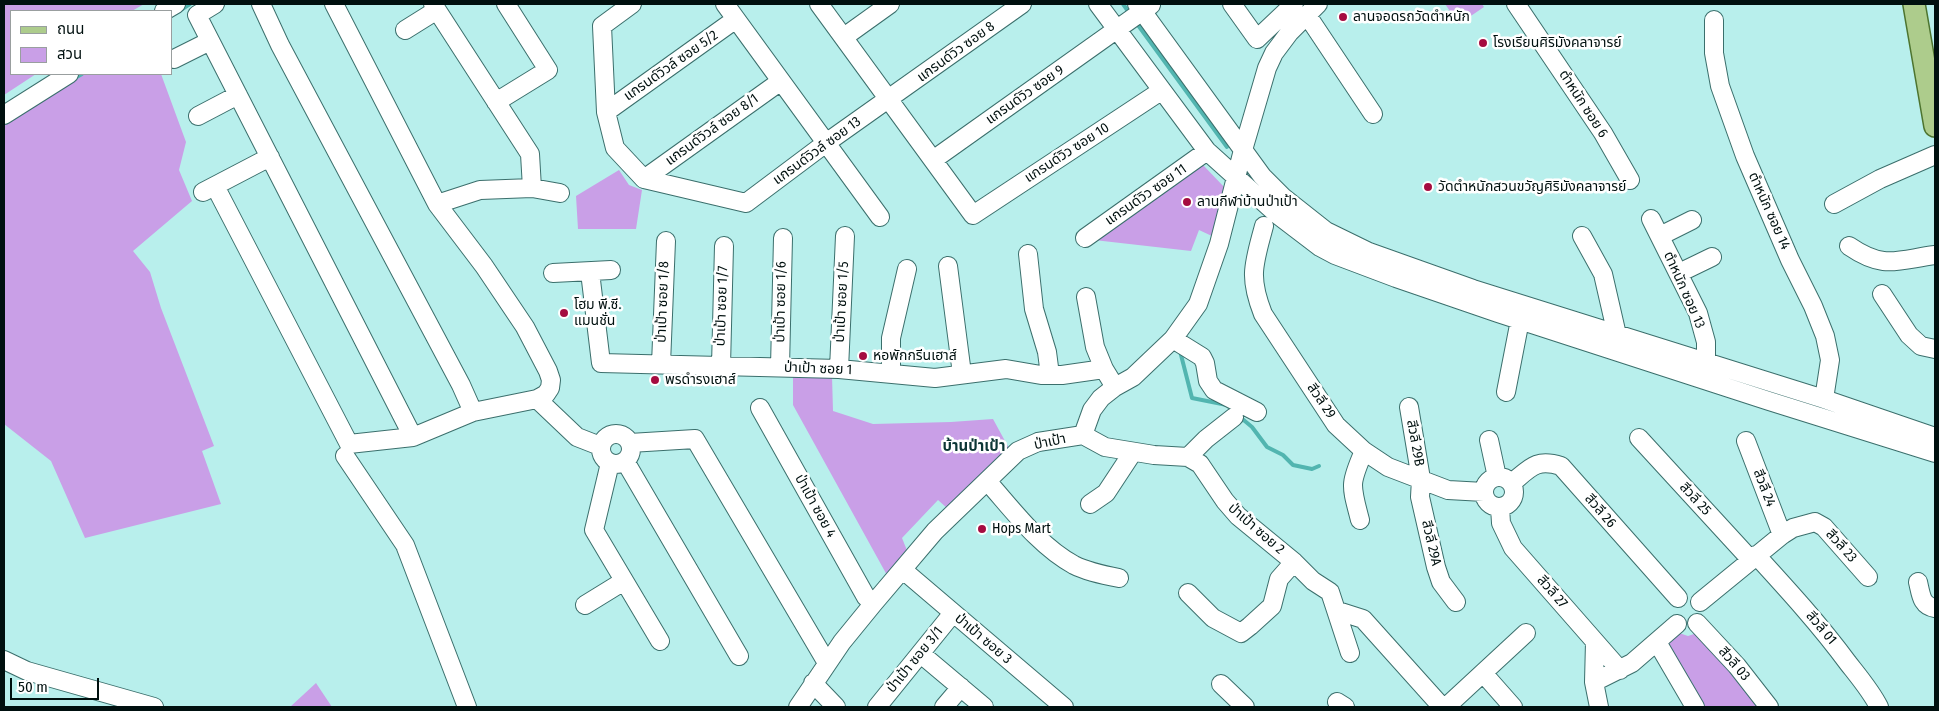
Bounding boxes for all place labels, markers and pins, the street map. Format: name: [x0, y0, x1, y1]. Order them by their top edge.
place label: ลานจอดรถวัดตำหนัก: [1353, 9, 1470, 25]
marker: ลานจอดรถวัดตำหนัก: [1337, 11, 1349, 23]
place label: โรงเรียนศิริมังคลาจารย์: [1493, 35, 1622, 51]
marker: โรงเรียนศิริมังคลาจารย์: [1477, 37, 1489, 49]
place label: วัดตำหนักสวนขวัญศิริมังคลาจารย์: [1438, 179, 1626, 195]
marker: วัดตำหนักสวนขวัญศิริมังคลาจารย์: [1422, 181, 1434, 193]
place label: ลานกีฬาบ้านป่าเป้า: [1197, 194, 1298, 210]
marker: ลานกีฬาบ้านป่าเป้า: [1181, 196, 1193, 208]
place label: โฮม พี.ซี. แมนชั่น: [574, 297, 621, 330]
marker: โฮม พี.ซี. แมนชั่น: [558, 307, 570, 319]
place label: หอพักกรีนเฮาส์: [873, 348, 957, 364]
marker: หอพักกรีนเฮาส์: [857, 350, 869, 362]
place label: พรดำรงเฮาส์: [665, 372, 736, 388]
marker: พรดำรงเฮาส์: [649, 374, 661, 386]
place label: Hops Mart: [992, 521, 1051, 537]
marker: Hops Mart: [976, 523, 988, 535]

